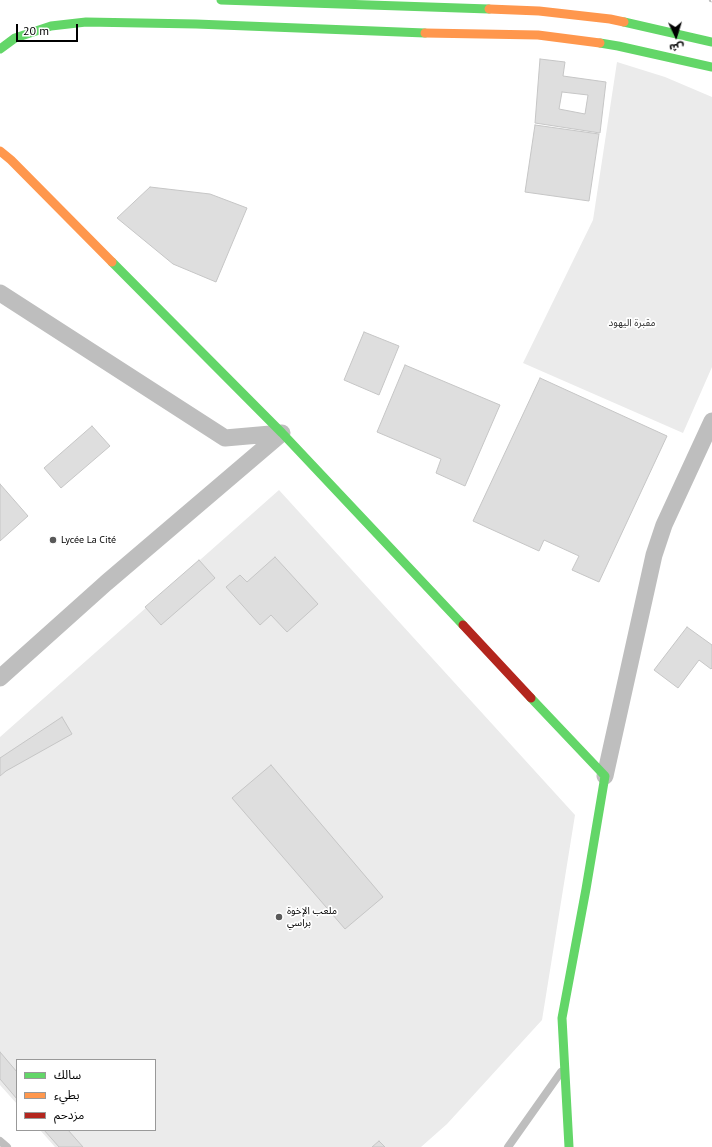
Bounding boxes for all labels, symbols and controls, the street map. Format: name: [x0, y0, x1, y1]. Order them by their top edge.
scale bar: [18, 16, 80, 42]
north arrow: [656, 16, 696, 56]
text: 20 m: [23, 23, 49, 38]
text: ش: [669, 40, 685, 55]
park label: مقبرة اليهود: [608, 317, 656, 329]
place label: Lycée La Cité: [61, 534, 116, 546]
marker: Lycée La Cité: [48, 535, 58, 545]
place label: ملعب الإخوة براسي: [287, 905, 337, 928]
marker: ملعب الإخوة براسي: [274, 912, 284, 922]
legend: [16, 1059, 156, 1131]
text: سالك: [54, 1067, 81, 1082]
text: بطيء: [54, 1087, 80, 1102]
text: مزدحم: [54, 1107, 84, 1122]

